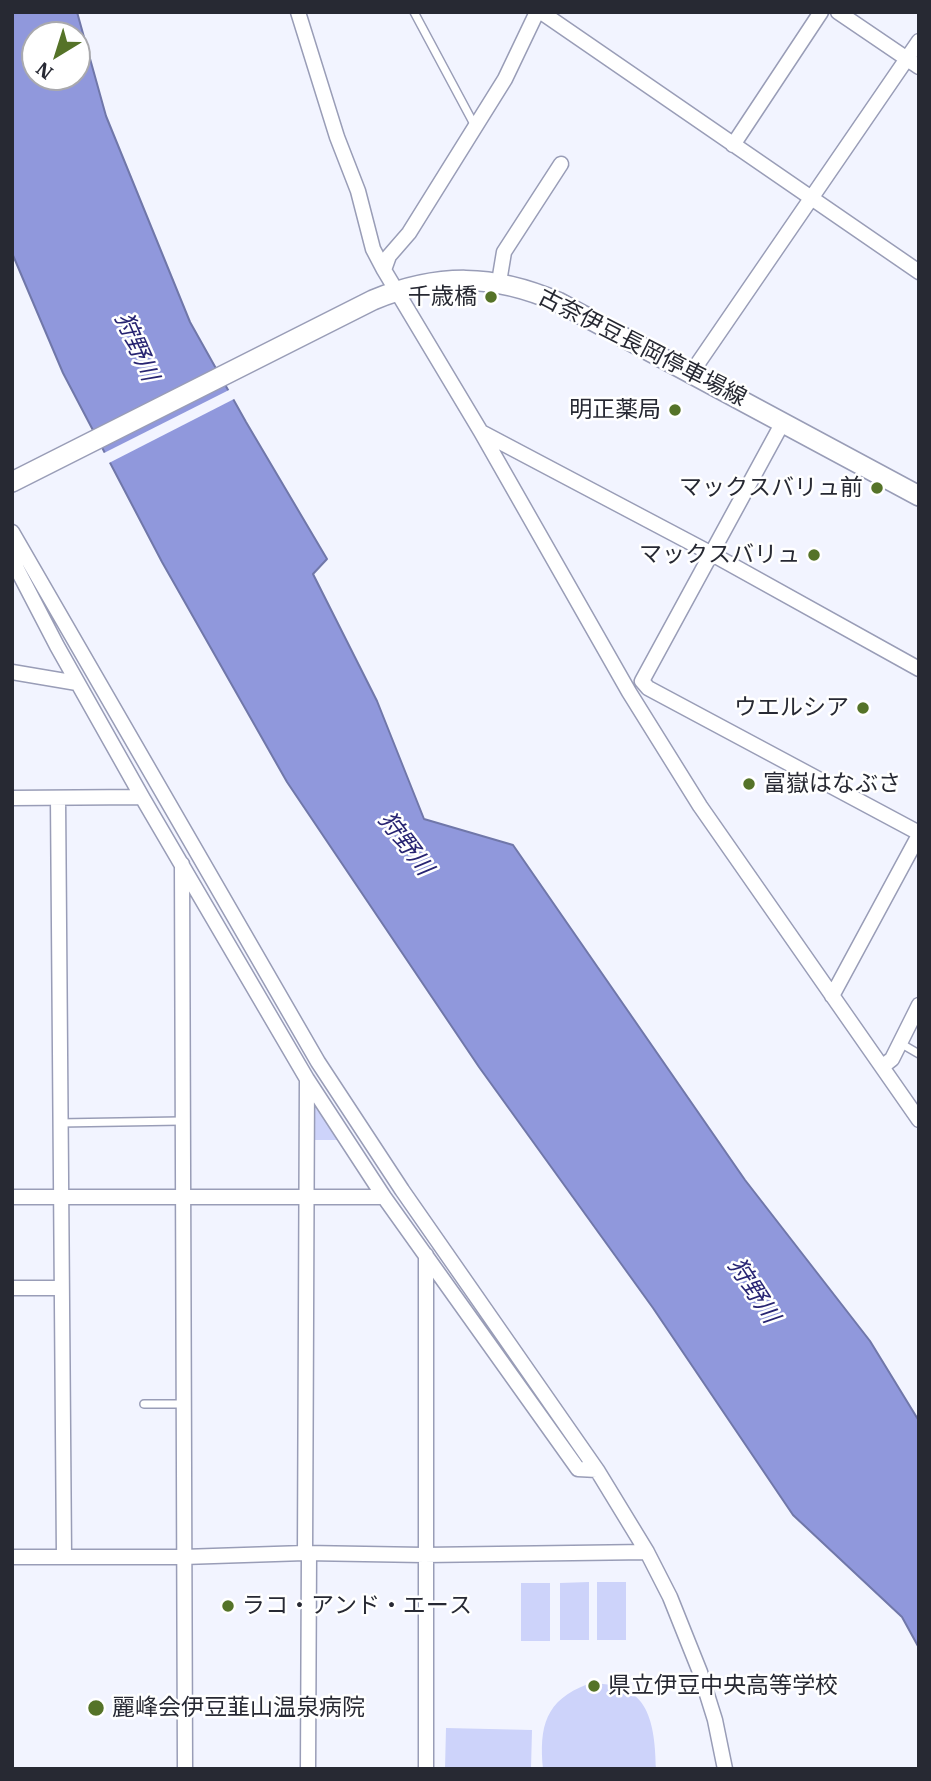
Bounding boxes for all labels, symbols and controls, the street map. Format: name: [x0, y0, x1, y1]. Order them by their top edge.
north arrow: [21, 21, 91, 91]
text: N: [31, 57, 58, 85]
place label: 千歳橋: [408, 283, 477, 311]
street label: 古奈伊豆長岡停車場線: [533, 283, 751, 413]
marker: 千歳橋: [483, 289, 499, 305]
water label: 狩野川: [108, 308, 164, 386]
place label: 明正薬局: [569, 396, 661, 424]
marker: 明正薬局: [667, 402, 683, 418]
place label: マックスバリュ前: [679, 474, 863, 502]
marker: マックスバリュ前: [869, 480, 885, 496]
place label: マックスバリュ: [639, 541, 800, 569]
marker: マックスバリュ: [806, 547, 822, 563]
place label: ウエルシア: [734, 694, 849, 722]
marker: ウエルシア: [855, 700, 871, 716]
place label: 富嶽はなぶさ: [763, 770, 901, 798]
marker: 富嶽はなぶさ: [741, 776, 757, 792]
water label: 狩野川: [372, 807, 438, 881]
water label: 狩野川: [721, 1253, 785, 1329]
place label: ラコ・アンド・エース: [242, 1592, 472, 1620]
marker: ラコ・アンド・エース: [220, 1598, 236, 1614]
place label: 県立伊豆中央高等学校: [608, 1672, 838, 1700]
marker: 県立伊豆中央高等学校: [586, 1678, 602, 1694]
place label: 麗峰会伊豆韮山温泉病院: [112, 1694, 365, 1722]
marker: 麗峰会伊豆韮山温泉病院: [86, 1698, 106, 1718]

